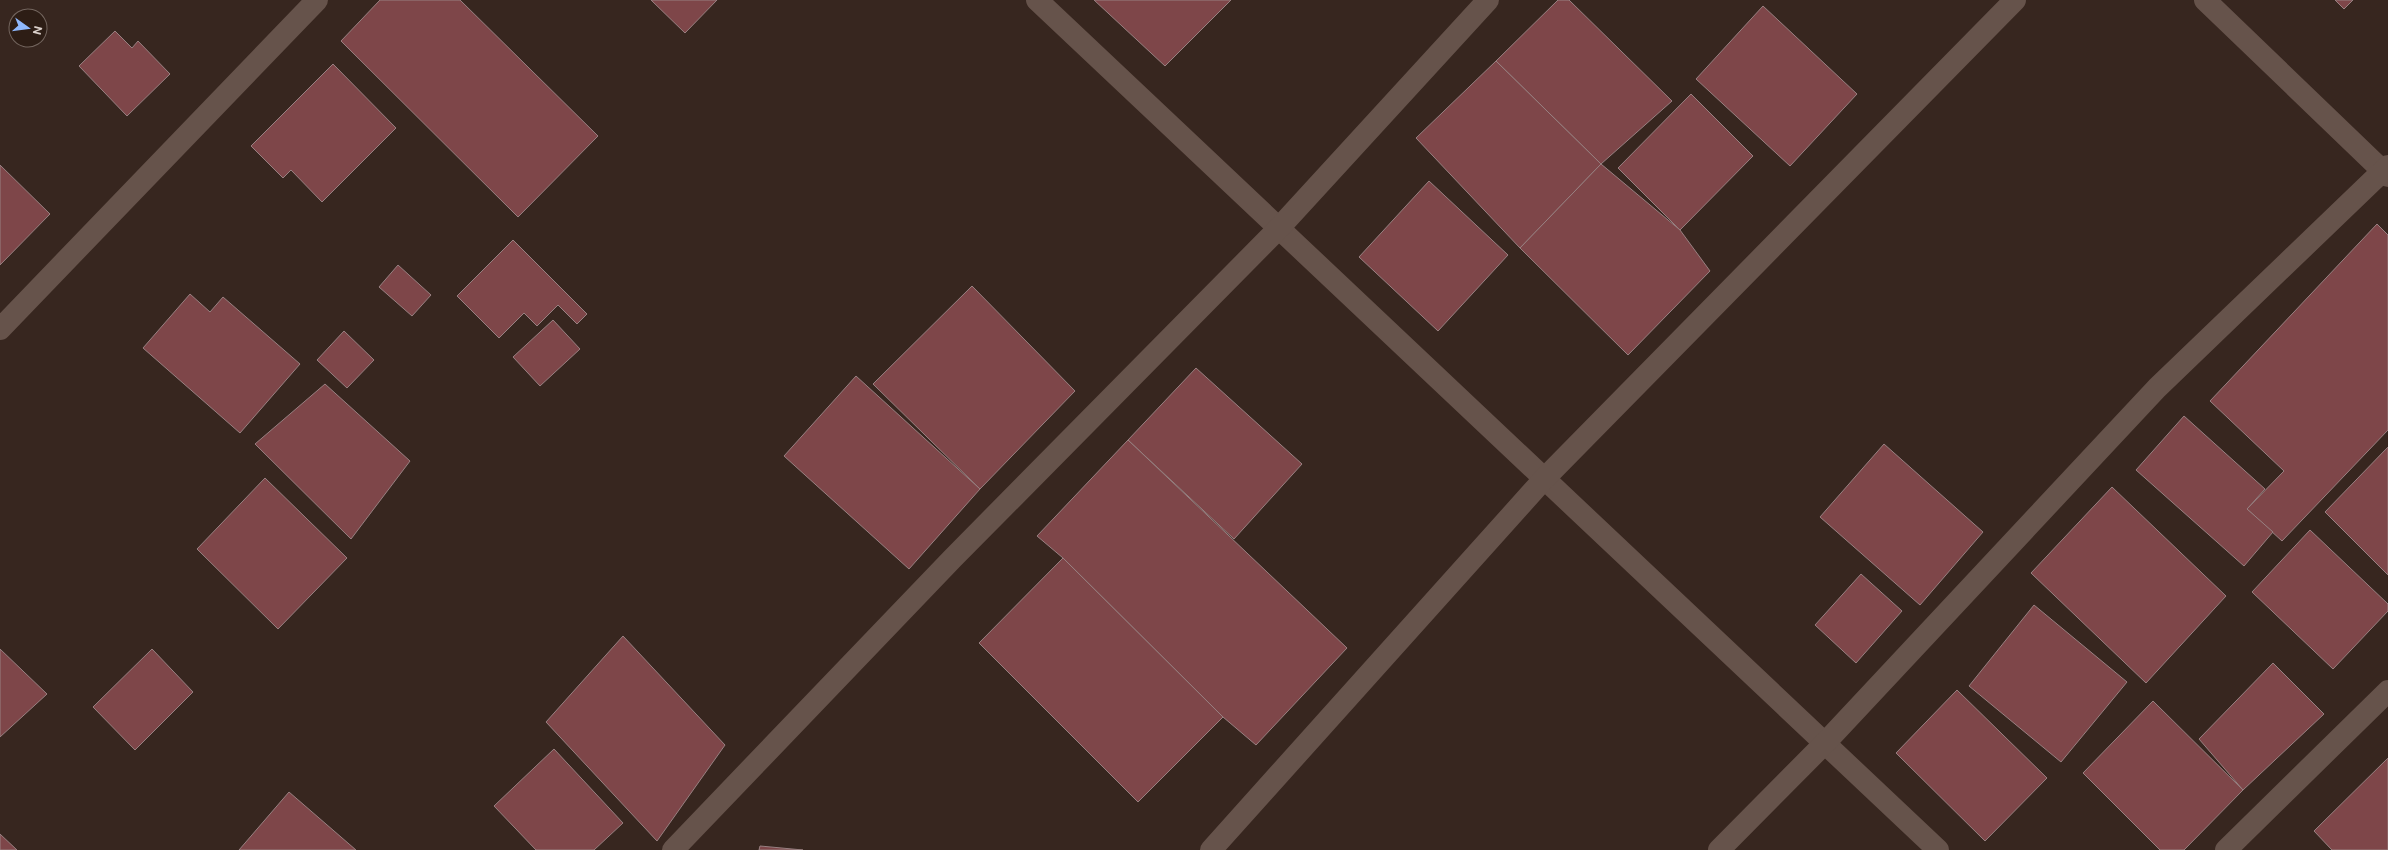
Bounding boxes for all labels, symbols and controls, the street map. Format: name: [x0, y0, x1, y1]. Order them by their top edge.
north arrow: [8, 8, 48, 48]
text: N: [31, 25, 45, 36]

